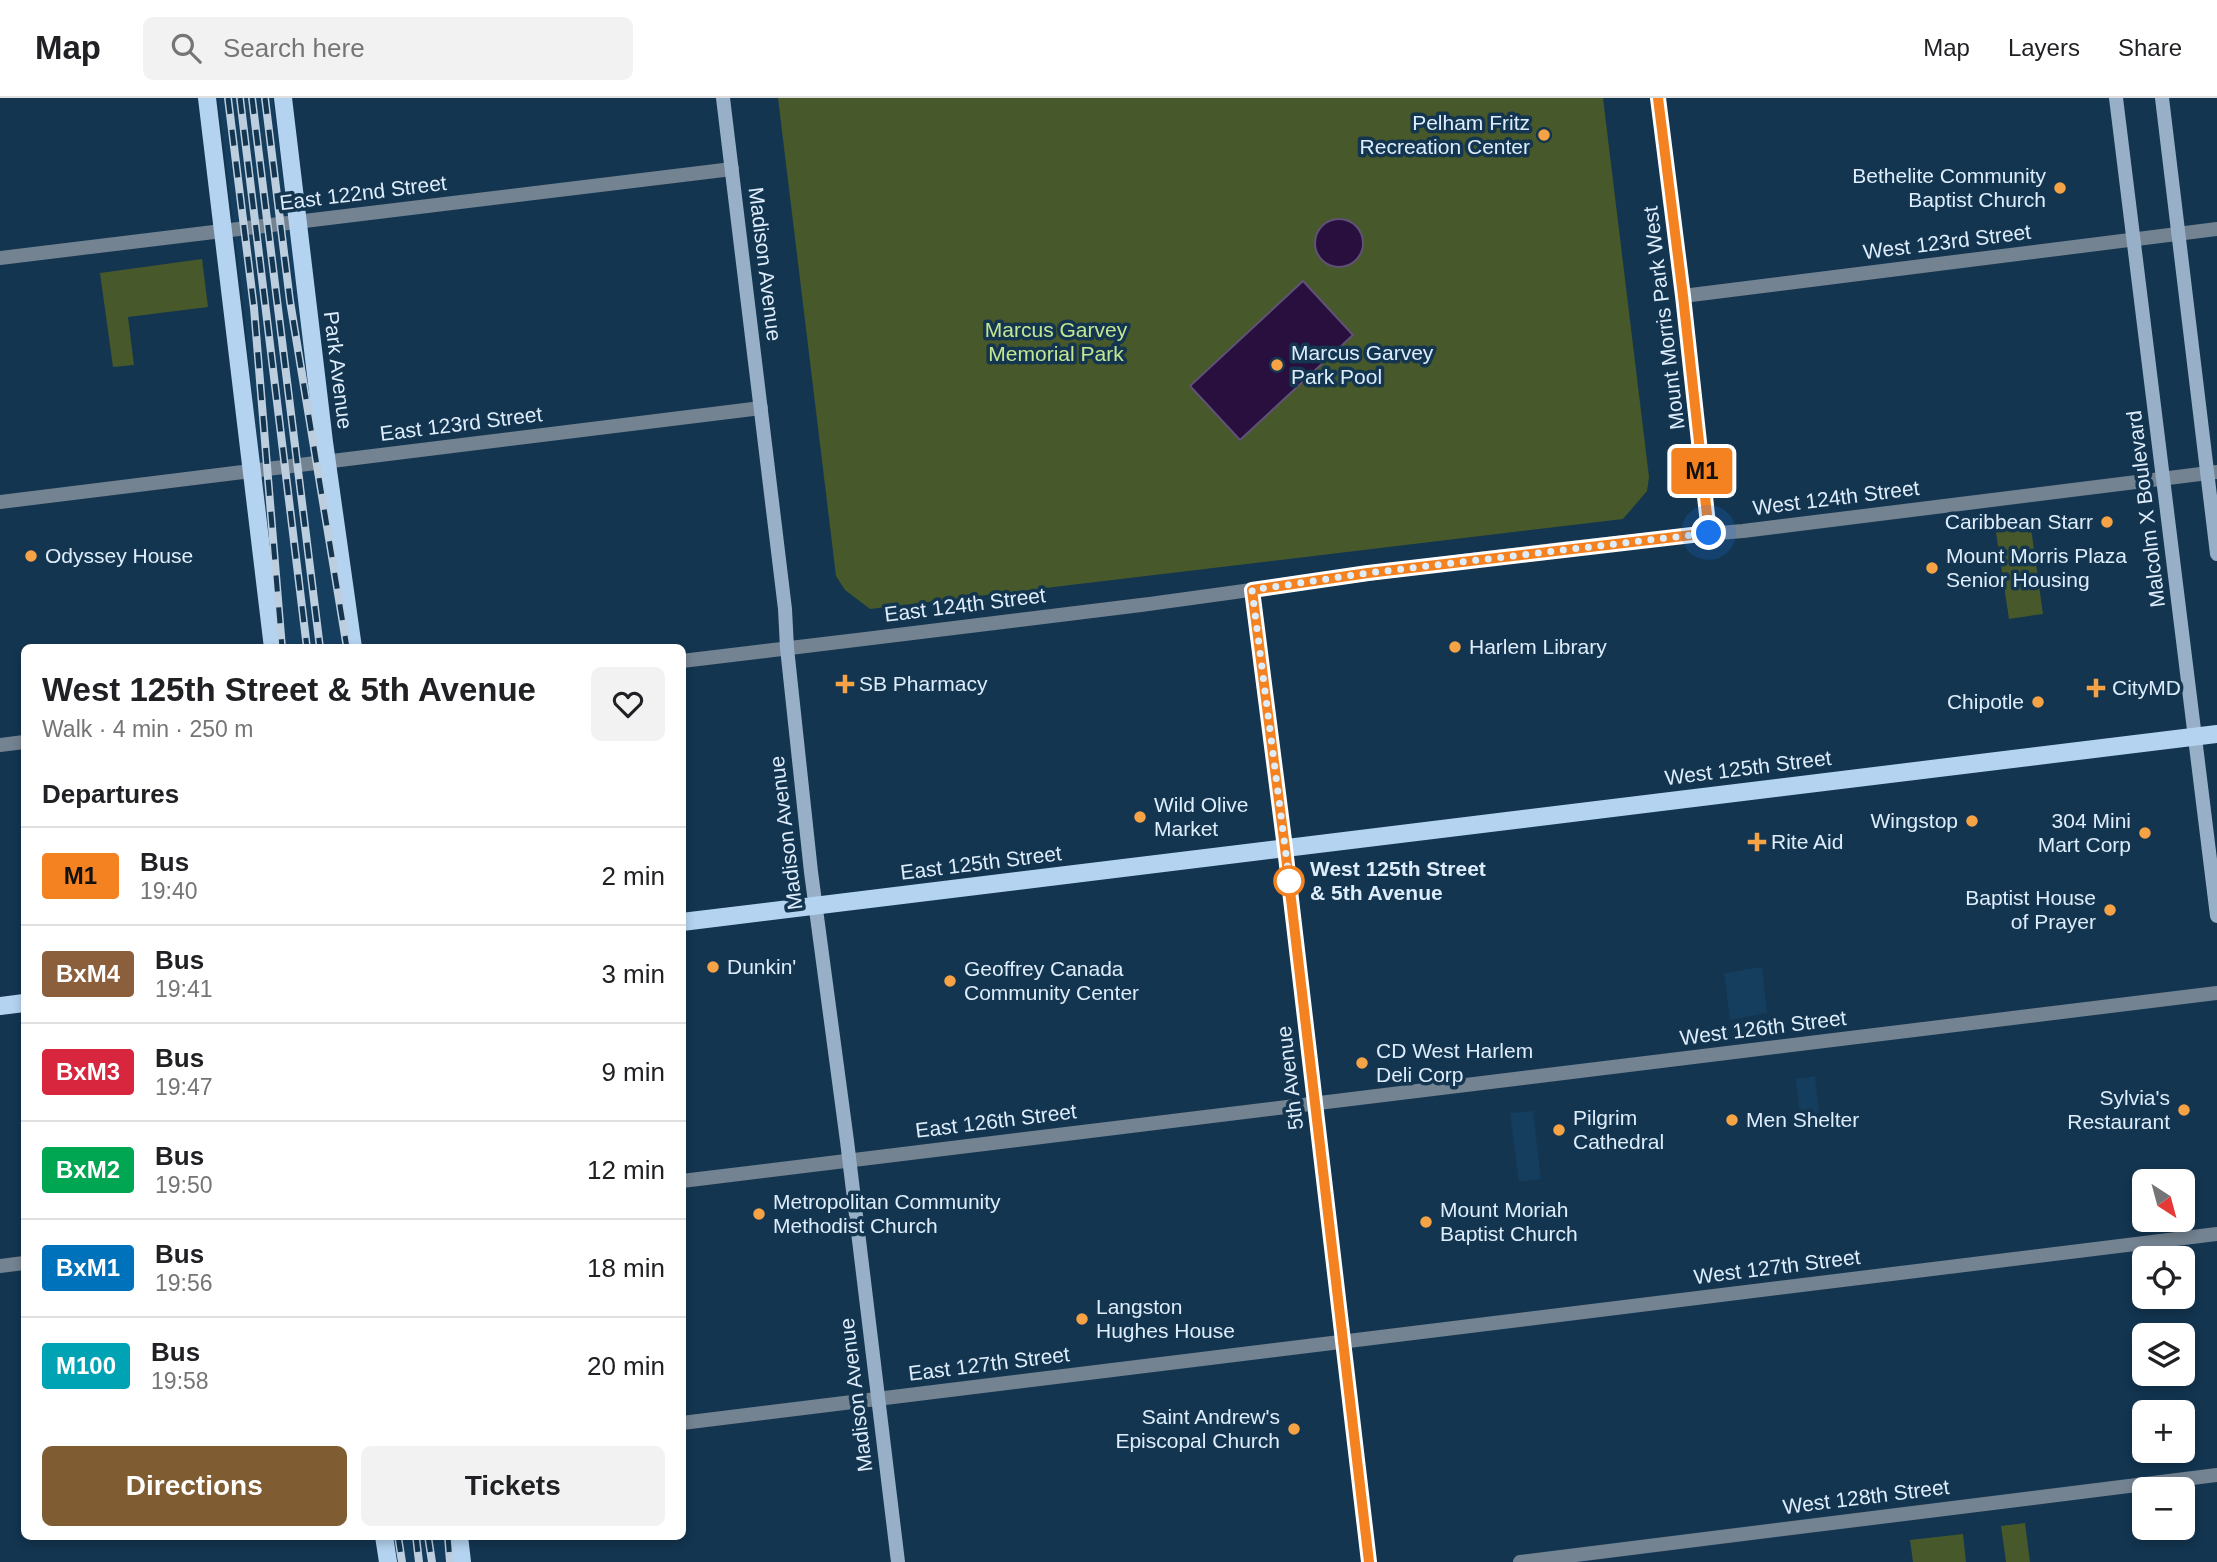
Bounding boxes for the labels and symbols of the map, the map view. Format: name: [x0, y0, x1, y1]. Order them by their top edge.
place label: Pelham Fritz Recreation Center: [1360, 111, 1530, 158]
marker: Pelham Fritz Recreation Center: [1536, 127, 1552, 143]
place label: Bethelite Community Baptist Church: [1852, 164, 2046, 211]
street label: East 122nd Street: [278, 171, 448, 214]
marker: Bethelite Community Baptist Church: [2052, 180, 2068, 196]
street label: Madison Avenue: [745, 186, 786, 342]
street label: Mount Morris Park West: [1638, 205, 1689, 431]
street label: West 123rd Street: [1862, 220, 2032, 263]
street label: Park Avenue: [320, 310, 357, 430]
park label: Marcus Garvey Memorial Park: [985, 318, 1128, 365]
place label: Marcus Garvey Park Pool: [1291, 341, 1434, 388]
marker: Marcus Garvey Park Pool: [1269, 357, 1285, 373]
street label: East 123rd Street: [378, 402, 544, 445]
street label: Malcolm X Boulevard: [2122, 409, 2169, 609]
line badge: M1: [1670, 448, 1734, 494]
street label: West 124th Street: [1751, 476, 1921, 519]
place label: Caribbean Starr: [1945, 510, 2093, 533]
marker: Caribbean Starr: [2099, 514, 2115, 530]
your location: [1691, 515, 1726, 550]
place label: Odyssey House: [45, 544, 193, 567]
place label: Mount Morris Plaza Senior Housing: [1946, 544, 2127, 591]
marker: Odyssey House: [23, 548, 39, 564]
marker: Mount Morris Plaza Senior Housing: [1924, 560, 1940, 576]
street label: East 124th Street: [883, 583, 1047, 626]
place label: Harlem Library: [1469, 635, 1607, 658]
marker: Harlem Library: [1447, 639, 1463, 655]
place label: SB Pharmacy: [859, 672, 988, 695]
marker: SB Pharmacy: [837, 676, 853, 692]
place label: CityMD: [2112, 676, 2181, 699]
marker: CityMD: [2086, 678, 2106, 698]
place label: Chipotle: [1947, 690, 2024, 713]
marker: Chipotle: [2030, 694, 2046, 710]
street label: West 125th Street: [1663, 746, 1833, 789]
street label: Madison Avenue: [765, 755, 806, 911]
place label: Wild Olive Market: [1154, 793, 1249, 840]
marker: Wild Olive Market: [1132, 809, 1148, 825]
place label: Wingstop: [1870, 809, 1958, 832]
place label: 304 Mini Mart Corp: [2038, 809, 2131, 856]
marker: Wingstop: [1964, 813, 1980, 829]
marker: 304 Mini Mart Corp: [2137, 825, 2153, 841]
place label: Rite Aid: [1771, 830, 1843, 853]
marker: Rite Aid: [1749, 834, 1765, 850]
street label: East 125th Street: [899, 841, 1063, 884]
place label: West 125th Street & 5th Avenue: [1310, 857, 1486, 904]
marker: West 125th Street & 5th Avenue: [1274, 866, 1304, 896]
place label: Baptist House of Prayer: [1965, 886, 2096, 933]
marker: Baptist House of Prayer: [2102, 902, 2118, 918]
place label: Dunkin': [727, 955, 796, 978]
place label: Geoffrey Canada Community Center: [964, 957, 1139, 1004]
marker: Dunkin': [705, 959, 721, 975]
marker: Geoffrey Canada Community Center: [942, 973, 958, 989]
street label: West 126th Street: [1678, 1006, 1848, 1049]
street label: 5th Avenue: [1272, 1025, 1307, 1131]
place label: CD West Harlem Deli Corp: [1376, 1039, 1533, 1086]
marker: CD West Harlem Deli Corp: [1354, 1055, 1370, 1071]
place label: Sylvia's Restaurant: [2067, 1086, 2170, 1133]
street label: East 126th Street: [914, 1099, 1078, 1142]
marker: Sylvia's Restaurant: [2176, 1102, 2192, 1118]
place label: Pilgrim Cathedral: [1573, 1106, 1664, 1153]
place label: Men Shelter: [1746, 1108, 1859, 1131]
marker: Men Shelter: [1724, 1112, 1740, 1128]
marker: Pilgrim Cathedral: [1551, 1122, 1567, 1138]
north arrow: [2132, 1169, 2194, 1232]
place label: Metropolitan Community Methodist Church: [773, 1190, 1001, 1237]
place label: Mount Moriah Baptist Church: [1440, 1198, 1578, 1245]
marker: Metropolitan Community Methodist Church: [751, 1206, 767, 1222]
marker: Mount Moriah Baptist Church: [1418, 1214, 1434, 1230]
street label: West 127th Street: [1692, 1245, 1862, 1288]
place label: Langston Hughes House: [1096, 1295, 1235, 1342]
marker: Langston Hughes House: [1074, 1311, 1090, 1327]
street label: Madison Avenue: [835, 1317, 876, 1473]
street label: East 127th Street: [907, 1342, 1071, 1385]
place label: Saint Andrew's Episcopal Church: [1115, 1405, 1280, 1452]
marker: Saint Andrew's Episcopal Church: [1286, 1421, 1302, 1437]
street label: West 128th Street: [1781, 1475, 1951, 1518]

